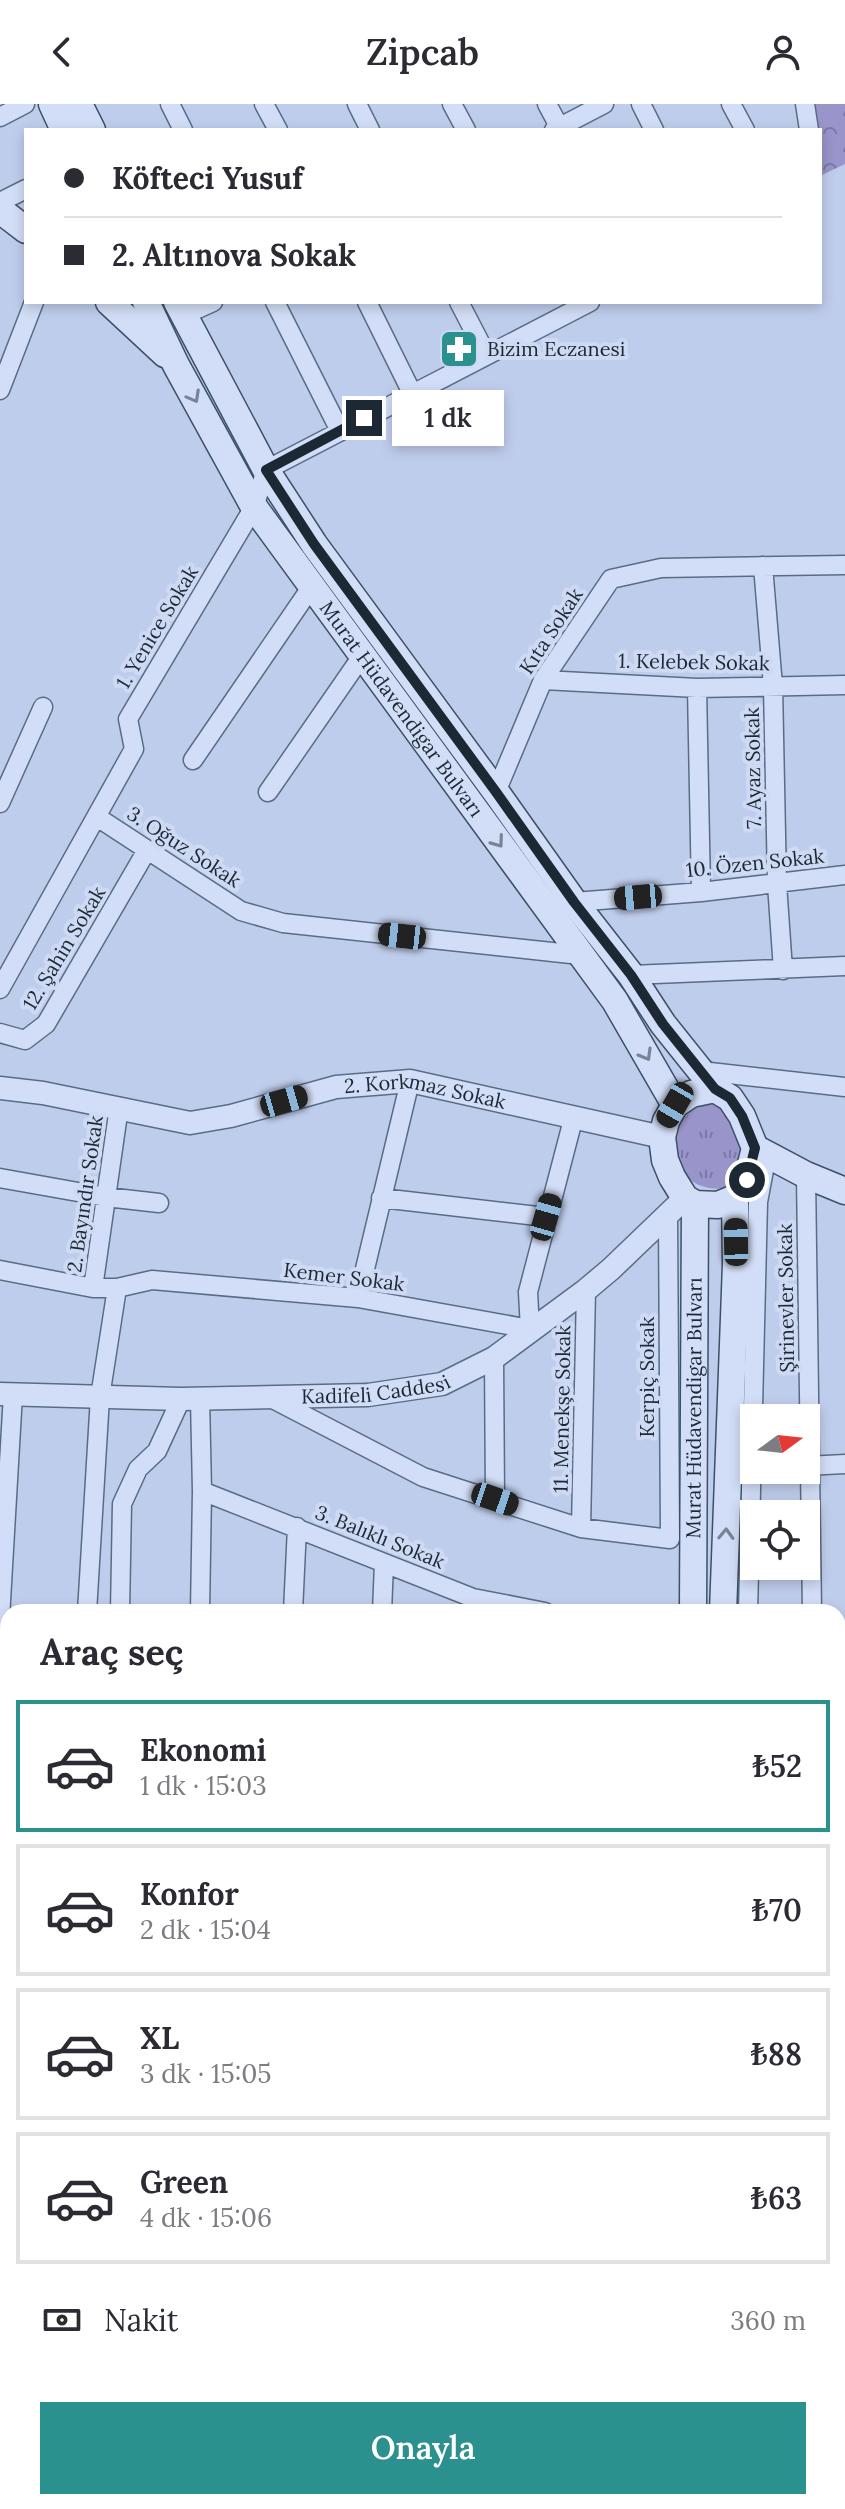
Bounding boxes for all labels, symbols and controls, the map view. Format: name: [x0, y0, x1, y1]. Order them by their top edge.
text: Zipcab: [366, 29, 479, 75]
icon: back: [40, 30, 84, 74]
icon: person: [761, 30, 805, 74]
text: Köfteci Yusuf: [112, 159, 303, 197]
text: 2. Altınova Sokak: [112, 236, 356, 274]
pharmacy icon: Bizim Eczanesi: [438, 328, 480, 370]
place label: Bizim Eczanesi: [487, 336, 625, 361]
one-way arrow: [184, 388, 199, 403]
callout: 1 dk: [392, 390, 504, 446]
route end: [346, 400, 382, 436]
text: 1 dk: [424, 401, 472, 434]
street label: 1. Yenice Sokak: [110, 560, 203, 693]
street label: Kıta Sokak: [513, 583, 588, 679]
street label: Murat Hüdavendigar Bulvarı: [315, 596, 489, 822]
street label: 1. Kelebek Sokak: [618, 648, 770, 675]
street label: 7. Ayaz Sokak: [739, 707, 766, 829]
street label: 3. Oğuz Sokak: [123, 801, 246, 893]
one-way arrow: [488, 833, 502, 848]
street label: 10. Özen Sokak: [685, 843, 825, 882]
street label: 12. Şahin Sokak: [17, 881, 110, 1014]
car: [613, 883, 663, 911]
car: [377, 922, 427, 950]
one-way arrow: [636, 1046, 652, 1061]
street label: 2. Korkmaz Sokak: [343, 1068, 509, 1114]
car: [653, 1078, 697, 1132]
car: [258, 1083, 310, 1119]
street label: 2. Bayındır Sokak: [61, 1114, 108, 1274]
route start: [729, 1162, 765, 1198]
car: [528, 1191, 564, 1243]
car: [724, 1218, 748, 1266]
street label: Şirinevler Sokak: [772, 1223, 799, 1373]
street label: Kemer Sokak: [282, 1257, 406, 1296]
street label: Murat Hüdavendigar Bulvarı: [680, 1277, 707, 1539]
street label: Kerpiç Sokak: [634, 1316, 659, 1438]
street label: 11. Menekşe Sokak: [548, 1325, 575, 1493]
street label: Kadifeli Caddesi: [301, 1369, 454, 1408]
north arrow: [740, 1404, 820, 1484]
map controls: [740, 1404, 820, 1580]
car: [468, 1480, 522, 1518]
street label: 3. Balıklı Sokak: [312, 1499, 449, 1574]
button: locate: [740, 1500, 820, 1580]
one-way arrow: [717, 1527, 734, 1540]
text: Araç seç: [40, 1629, 183, 1675]
icon: car: [44, 1730, 116, 1802]
text: Ekonomi: [140, 1731, 266, 1769]
text: ₺52: [753, 1747, 802, 1785]
text: 1 dk · 15:03: [140, 1769, 267, 1802]
icon: car: [44, 1874, 116, 1946]
text: Konfor: [140, 1875, 239, 1913]
text: ₺70: [752, 1891, 802, 1929]
text: 2 dk · 15:04: [140, 1913, 271, 1946]
icon: car: [44, 2018, 116, 2090]
text: XL: [140, 2019, 179, 2057]
text: ₺88: [751, 2035, 802, 2073]
text: 3 dk · 15:05: [140, 2057, 271, 2090]
icon: car: [44, 2162, 116, 2234]
text: Green: [140, 2163, 228, 2201]
text: ₺63: [751, 2179, 802, 2217]
text: 4 dk · 15:06: [140, 2201, 272, 2234]
icon: cash: [40, 2298, 84, 2342]
text: Nakit: [104, 2301, 178, 2339]
text: 360 m: [730, 2304, 806, 2337]
button: Onayla: [40, 2402, 806, 2494]

